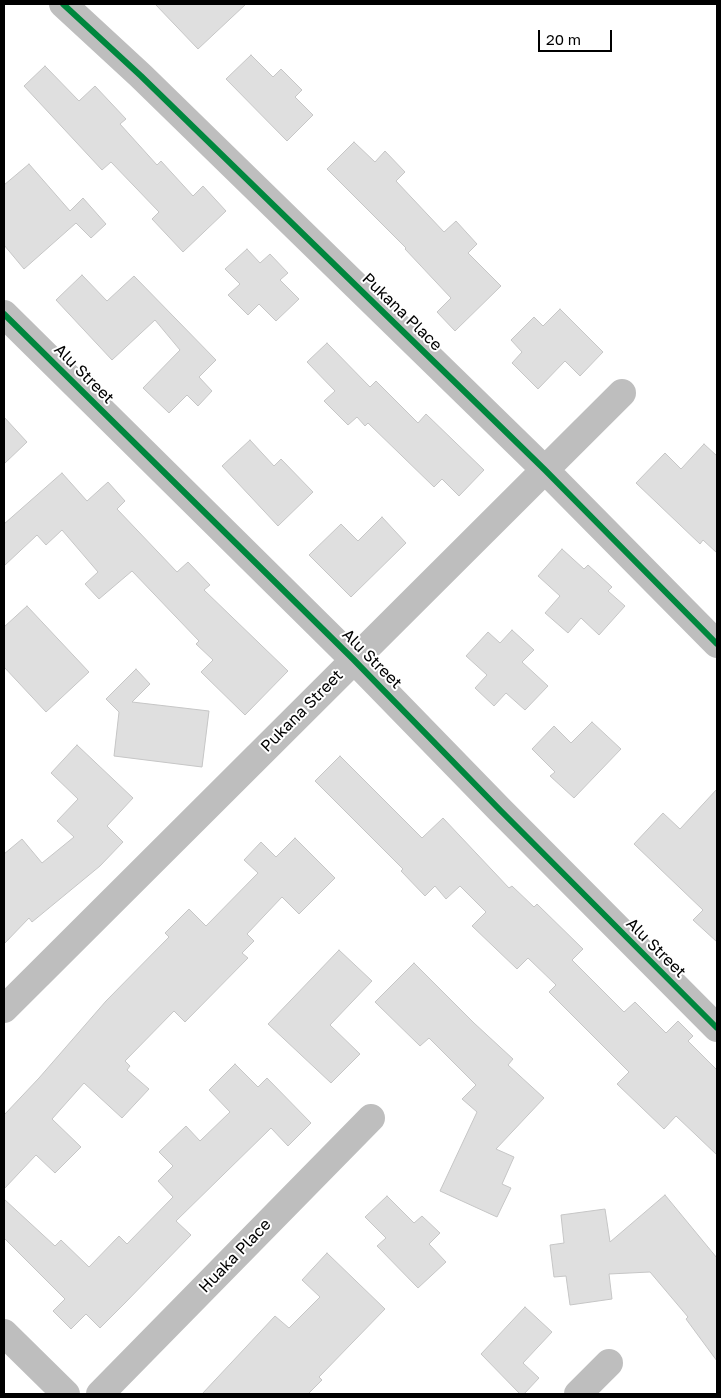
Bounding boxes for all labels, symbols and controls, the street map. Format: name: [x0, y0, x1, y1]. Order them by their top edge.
scale bar: [541, 20, 615, 52]
text: 20 m: [546, 30, 581, 48]
street label: Pukana Place: [358, 269, 446, 355]
street label: Alu Street: [50, 340, 118, 408]
street label: Alu Street: [338, 625, 406, 693]
street label: Pukana Street: [257, 666, 347, 756]
street label: Alu Street: [622, 914, 690, 982]
street label: Huaka Place: [195, 1215, 275, 1297]

